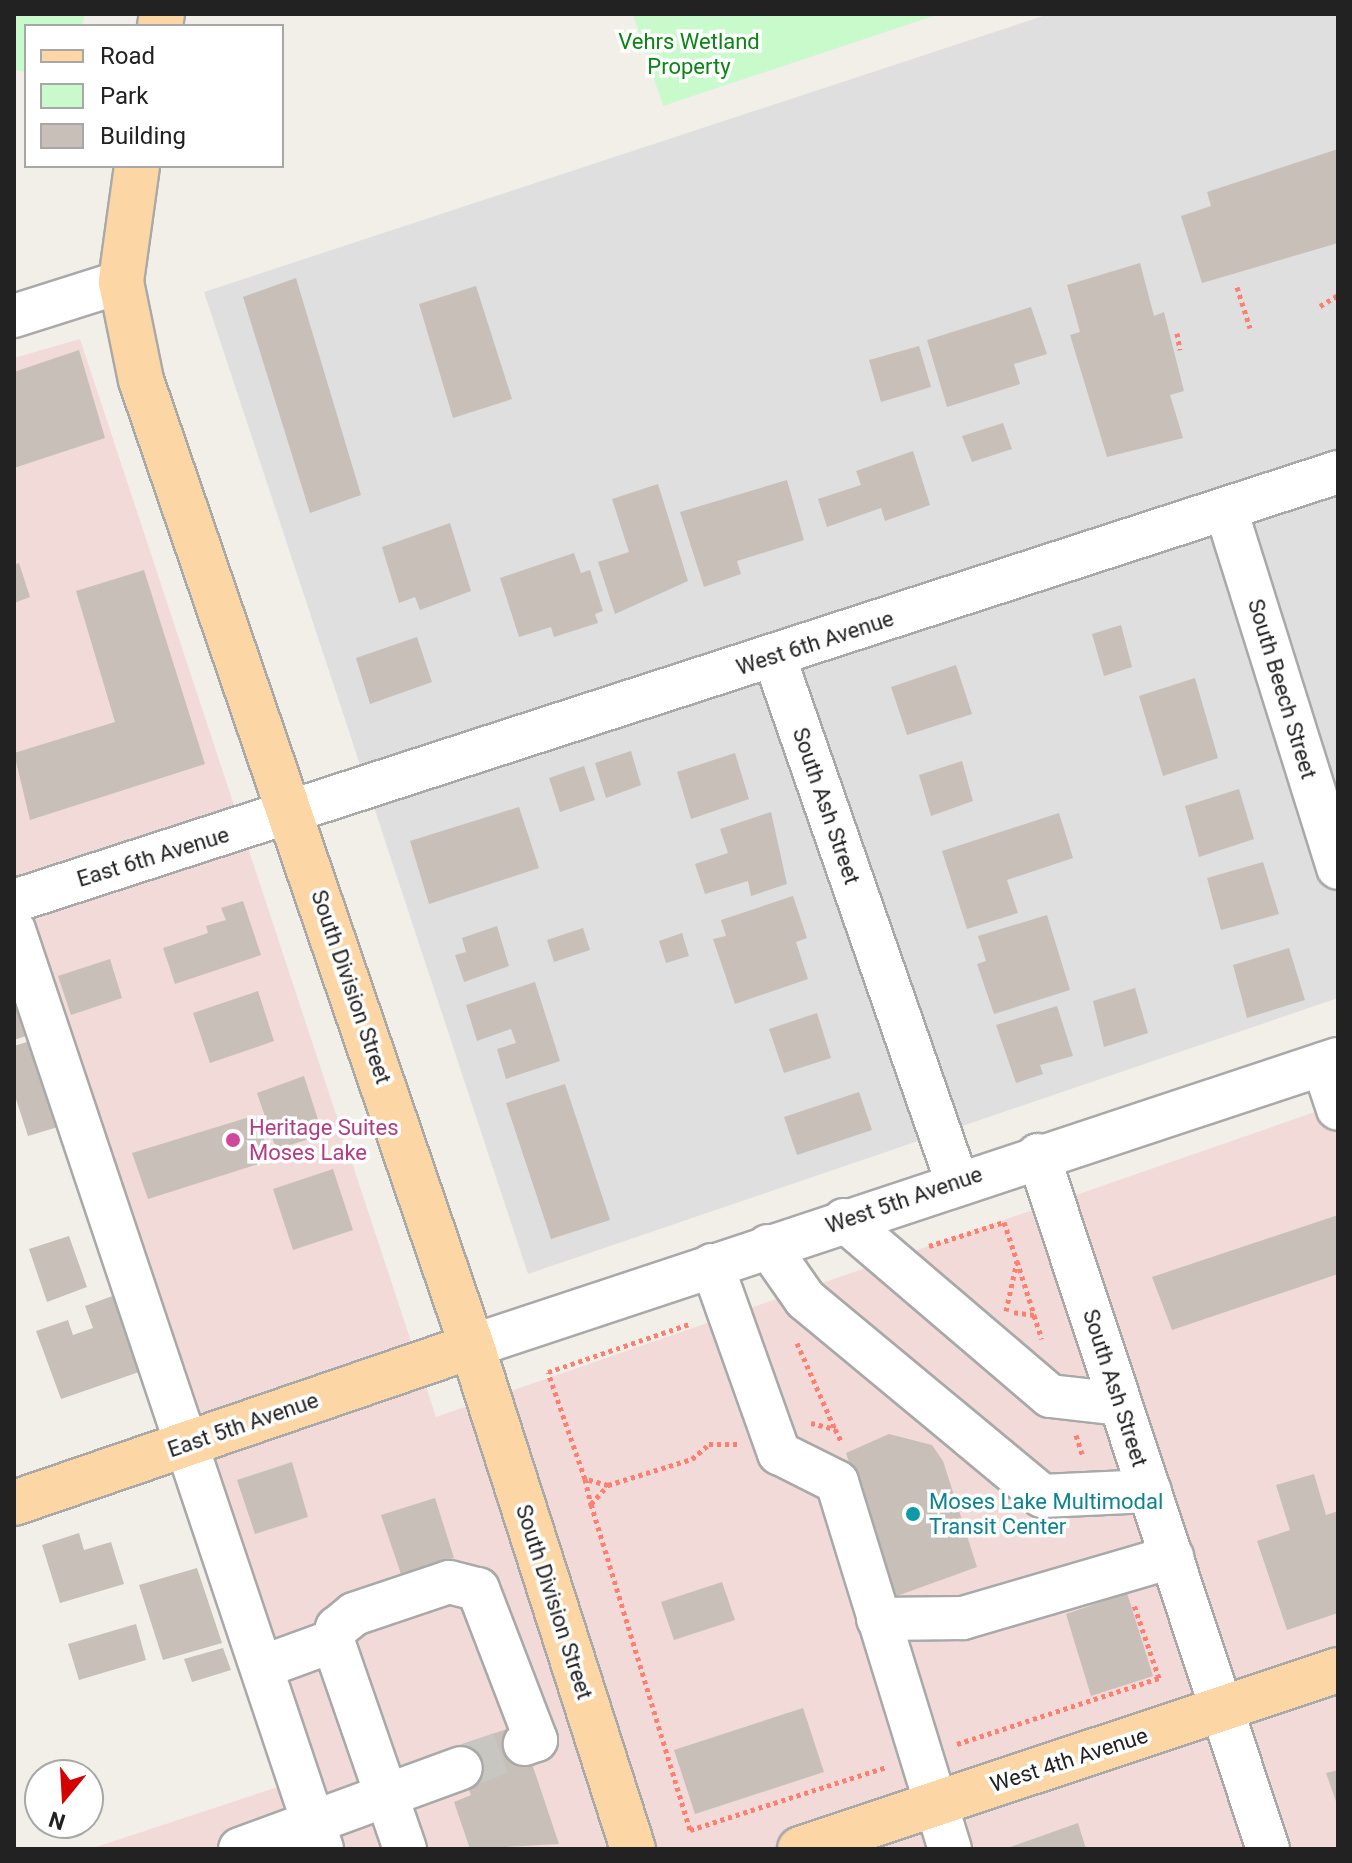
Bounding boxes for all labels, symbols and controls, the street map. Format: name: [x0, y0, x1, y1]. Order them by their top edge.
legend: [24, 24, 284, 168]
park label: Vehrs Wetland Property: [618, 28, 760, 80]
text: Road: [100, 42, 155, 70]
text: Park: [100, 82, 148, 110]
text: Building: [100, 122, 186, 150]
street label: South Beech Street: [1242, 596, 1322, 782]
street label: West 6th Avenue: [733, 605, 897, 681]
street label: South Ash Street: [787, 724, 865, 888]
street label: East 6th Avenue: [74, 821, 232, 893]
street label: South Division Street: [305, 887, 397, 1087]
place label: Heritage Suites Moses Lake: [249, 1114, 399, 1166]
marker: Heritage Suites Moses Lake: [224, 1131, 242, 1149]
street label: West 5th Avenue: [822, 1161, 986, 1239]
street label: South Ash Street: [1077, 1306, 1153, 1470]
street label: East 5th Avenue: [164, 1387, 322, 1463]
place label: Moses Lake Multimodal Transit Center: [929, 1488, 1163, 1540]
street label: South Division Street: [510, 1501, 598, 1703]
marker: Moses Lake Multimodal Transit Center: [904, 1505, 922, 1523]
street label: West 4th Avenue: [987, 1722, 1151, 1798]
north arrow: [24, 1759, 104, 1839]
text: N: [46, 1806, 68, 1835]

